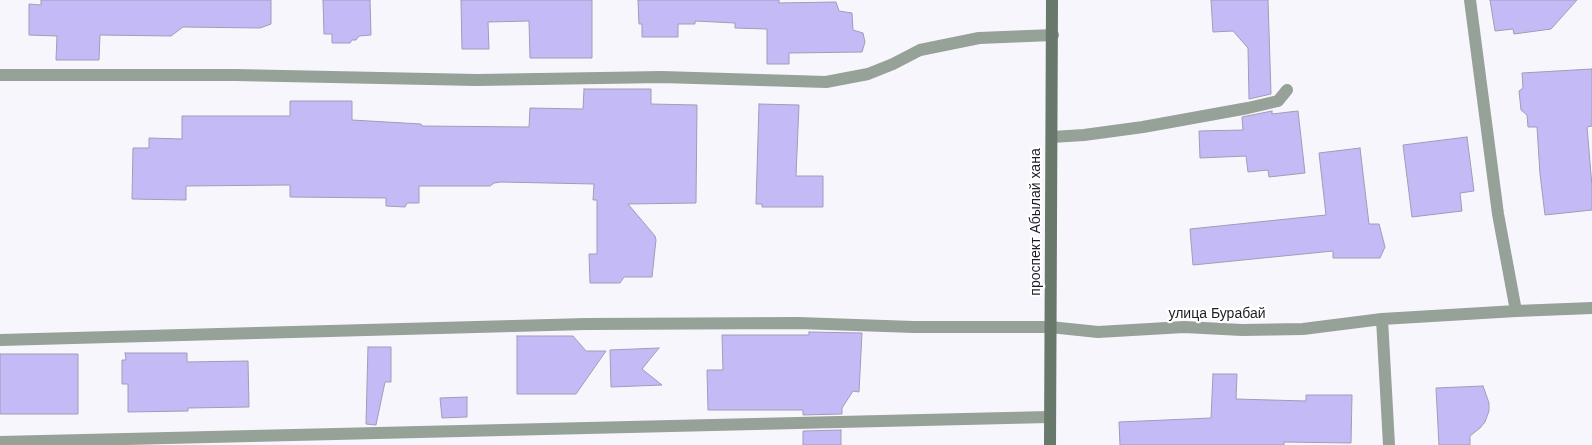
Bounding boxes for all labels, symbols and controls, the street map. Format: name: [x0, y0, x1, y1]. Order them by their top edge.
street label: проспект Абылай хана: [1028, 148, 1044, 296]
street label: улица Бурабай: [1169, 306, 1265, 322]

